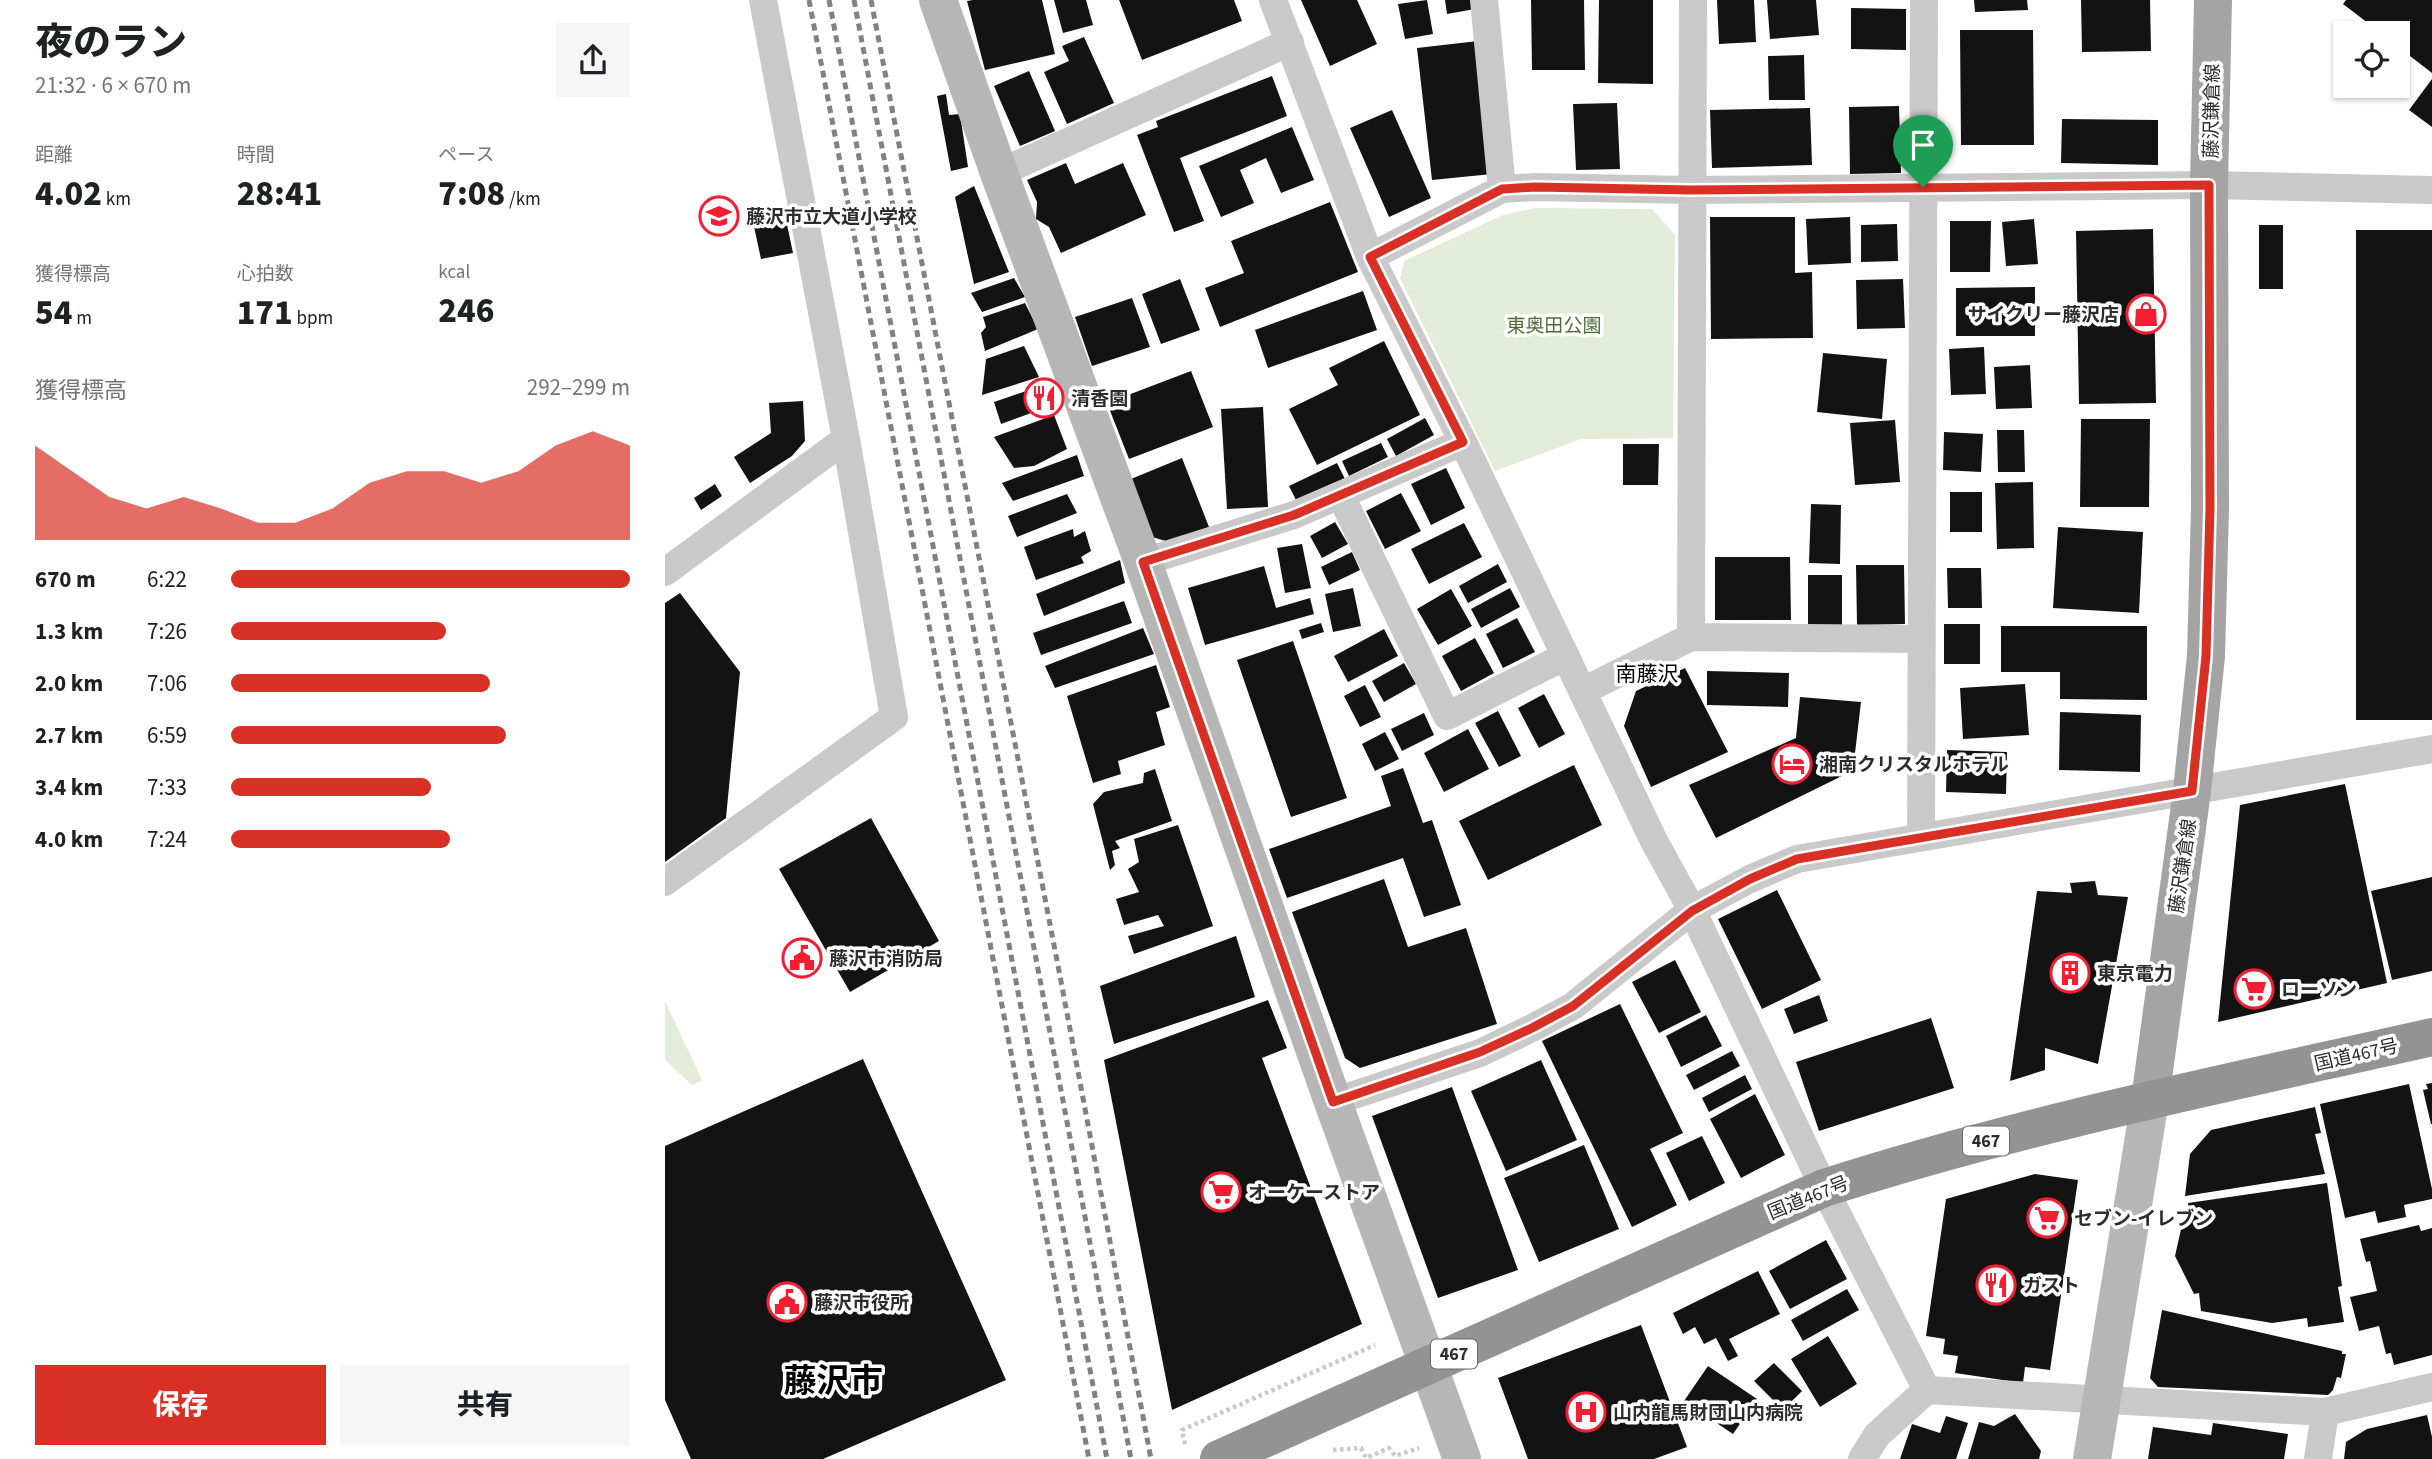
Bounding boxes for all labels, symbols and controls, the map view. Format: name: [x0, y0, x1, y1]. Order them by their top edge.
text: 夜のラン: [35, 16, 187, 70]
map controls: [2333, 21, 2410, 98]
button: locate: [2333, 21, 2410, 98]
button: share: [556, 23, 630, 97]
street label: 藤沢鎌倉線: [2198, 63, 2227, 159]
text: 21:32 · 6 × 670 m: [35, 69, 191, 102]
pin: [1893, 115, 1953, 187]
icon: arrive: [1904, 126, 1942, 164]
text: 距離: [35, 142, 73, 169]
text: 時間: [237, 142, 275, 169]
text: ペース: [438, 142, 494, 169]
text: 4.02: [35, 169, 102, 219]
text: 28:41: [237, 169, 322, 219]
text: 7:08: [438, 169, 505, 219]
text: km: [102, 186, 131, 213]
text: /km: [505, 186, 541, 213]
school or university icon: 藤沢市立大道小学校: [698, 195, 740, 237]
place label: 藤沢市立大道小学校: [746, 204, 917, 231]
text: kcal: [438, 259, 470, 286]
text: 獲得標高: [35, 261, 111, 288]
text: 心拍数: [237, 261, 294, 288]
text: 246: [438, 286, 494, 336]
text: 54: [35, 288, 72, 338]
text: 171: [237, 288, 293, 338]
shop icon: サイクリー藤沢店: [2125, 293, 2167, 335]
place label: サイクリー藤沢店: [1967, 302, 2119, 329]
text: m: [72, 305, 92, 332]
text: bpm: [293, 305, 333, 332]
park label: 東奥田公園: [1506, 313, 1602, 340]
text: 292–299 m: [527, 371, 630, 404]
text: 獲得標高: [35, 374, 127, 407]
restaurant icon: 清香園: [1023, 377, 1065, 419]
place label: 清香園: [1071, 386, 1128, 413]
text: 670 m: [35, 563, 96, 596]
text: 6:22: [147, 563, 187, 596]
text: 1.3 km: [35, 615, 103, 648]
text: 7:26: [147, 615, 187, 648]
district label: 南藤沢: [1616, 659, 1679, 689]
text: 2.0 km: [35, 667, 103, 700]
text: 7:06: [147, 667, 187, 700]
text: 2.7 km: [35, 719, 103, 752]
text: 6:59: [147, 719, 187, 752]
hotel icon: 湘南クリスタルホテル: [1771, 743, 1813, 785]
place label: 湘南クリスタルホテル: [1819, 752, 2009, 779]
text: 3.4 km: [35, 771, 103, 804]
text: 7:33: [147, 771, 187, 804]
street label: 藤沢鎌倉線: [2164, 817, 2203, 915]
text: 4.0 km: [35, 823, 103, 856]
text: 7:24: [147, 823, 187, 856]
public building icon: 藤沢市消防局: [781, 937, 823, 979]
place label: 藤沢市消防局: [829, 946, 943, 973]
building icon: 東京電力: [2049, 952, 2091, 994]
place label: 東京電力: [2097, 961, 2173, 988]
supermarket icon: ローソン: [2233, 968, 2275, 1010]
place label: ローソン: [2281, 977, 2357, 1004]
street label: 国道467号: [2312, 1033, 2401, 1078]
road number: 467: [1963, 1126, 2009, 1156]
street label: 国道467号: [1764, 1170, 1853, 1227]
supermarket icon: オーケーストア: [1200, 1171, 1242, 1213]
place label: オーケーストア: [1248, 1180, 1380, 1207]
supermarket icon: セブン-イレブン: [2026, 1197, 2068, 1239]
place label: セブン-イレブン: [2074, 1206, 2213, 1233]
restaurant icon: ガスト: [1975, 1264, 2017, 1306]
place label: ガスト: [2023, 1273, 2080, 1300]
public building icon: 藤沢市役所: [766, 1281, 808, 1323]
place label: 藤沢市役所: [814, 1290, 909, 1317]
road number: 467: [1431, 1339, 1477, 1368]
district label: 藤沢市: [784, 1358, 883, 1405]
button: 保存: [35, 1365, 326, 1445]
button: 共有: [340, 1365, 630, 1445]
hospital icon: 山内龍馬財団山内病院: [1565, 1391, 1607, 1433]
place label: 山内龍馬財団山内病院: [1613, 1400, 1803, 1427]

